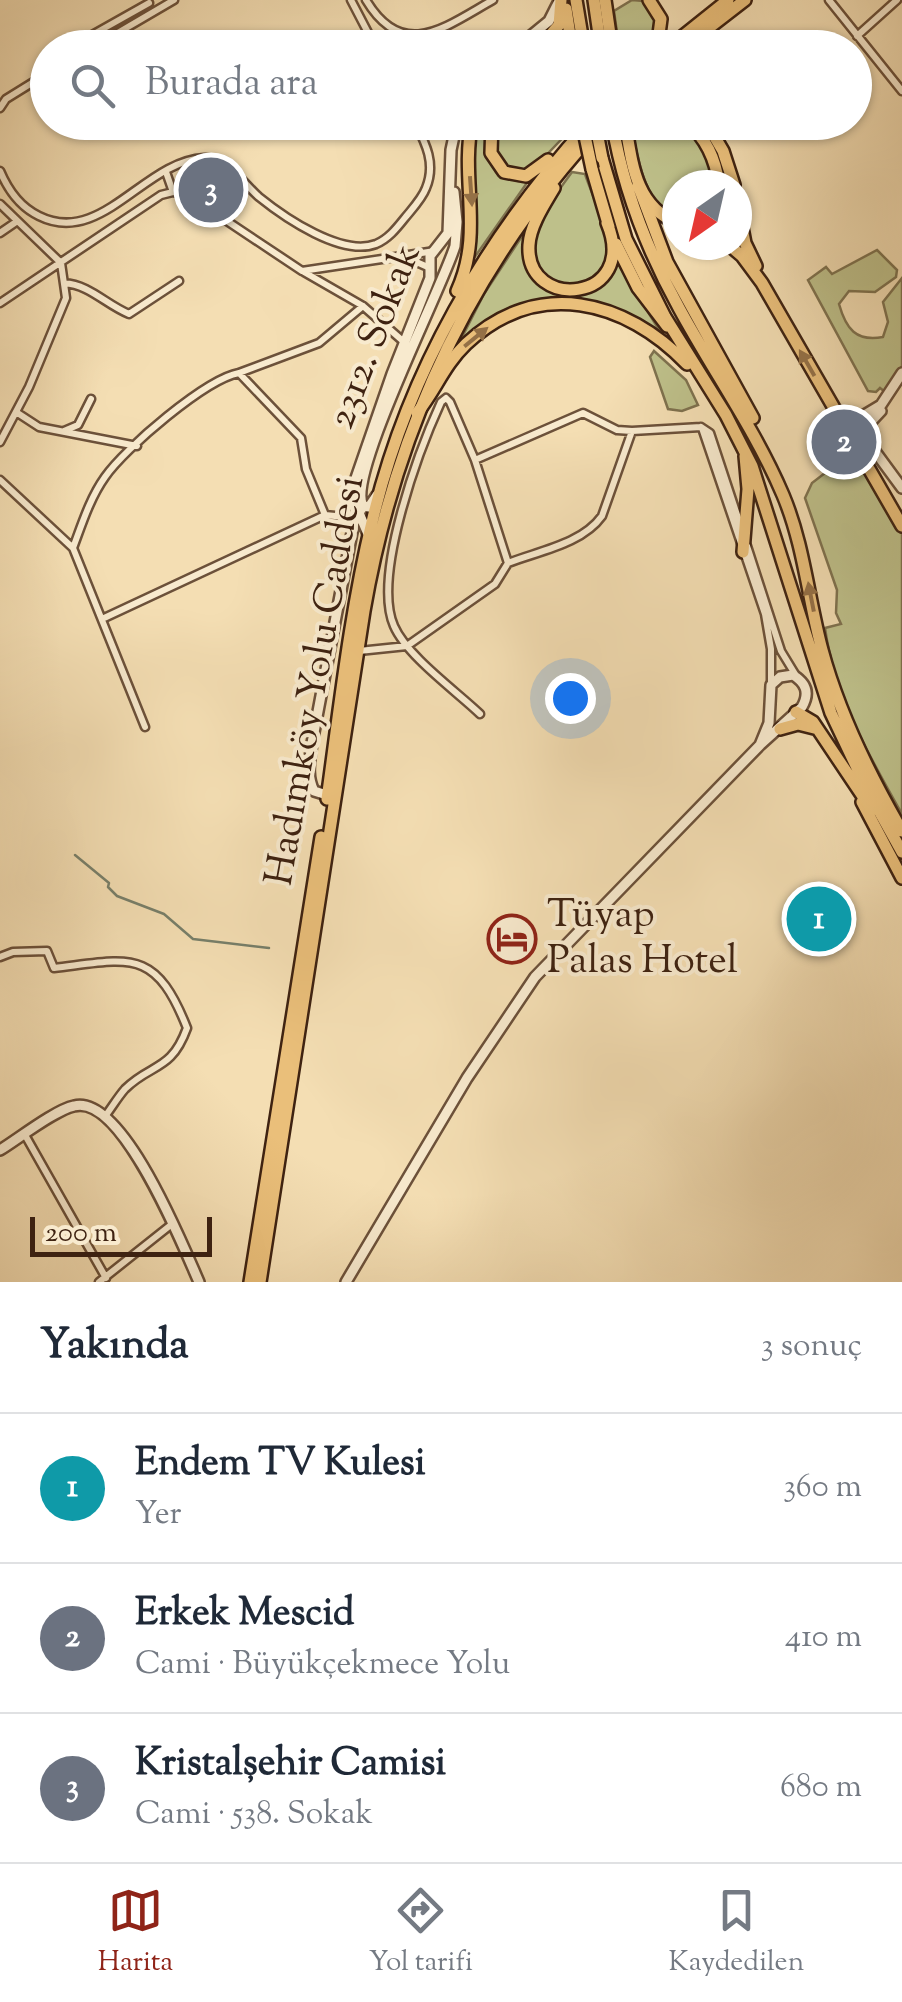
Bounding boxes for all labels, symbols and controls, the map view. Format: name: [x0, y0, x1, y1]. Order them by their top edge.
search box: [30, 30, 872, 140]
icon: search: [65, 58, 120, 113]
text: Burada ara: [145, 58, 318, 112]
pin: 3: [178, 152, 244, 228]
north arrow: [662, 170, 752, 260]
one-way arrow: [464, 175, 480, 207]
street label: 2312. Sokak: [315, 236, 437, 437]
one-way arrow: [462, 327, 488, 348]
one-way arrow: [798, 348, 815, 377]
pin: 2: [812, 404, 876, 480]
street label: Hadımköy Yolu Caddesi: [253, 472, 381, 890]
one-way arrow: [803, 581, 818, 613]
your location: [545, 673, 596, 724]
pin: 1: [786, 882, 852, 956]
place label: Tüyap Palas Hotel: [547, 888, 738, 991]
hotel icon: Tüyap Palas Hotel: [486, 913, 538, 965]
scale bar: [30, 1212, 212, 1256]
text: 200 m: [45, 1214, 117, 1254]
text: Yakında: [40, 1317, 189, 1377]
text: 3 sonuç: [761, 1324, 862, 1370]
text: Endem TV Kulesi: [135, 1438, 426, 1492]
text: 1: [67, 1465, 78, 1511]
text: 360 m: [783, 1465, 862, 1511]
text: Yer: [135, 1492, 182, 1538]
text: Erkek Mescid: [135, 1588, 355, 1642]
text: 2: [65, 1615, 80, 1661]
text: 410 m: [785, 1615, 862, 1661]
text: Cami · Büyükçekmece Yolu: [135, 1642, 510, 1688]
text: Kristalşehir Camisi: [135, 1738, 446, 1792]
text: 3: [66, 1765, 79, 1811]
text: 680 m: [780, 1765, 862, 1811]
text: Cami · 538. Sokak: [135, 1792, 373, 1838]
tab: Harita: [98, 1883, 173, 1983]
tab: Yol tarifi: [369, 1883, 473, 1983]
tab: Kaydedilen: [669, 1883, 804, 1983]

